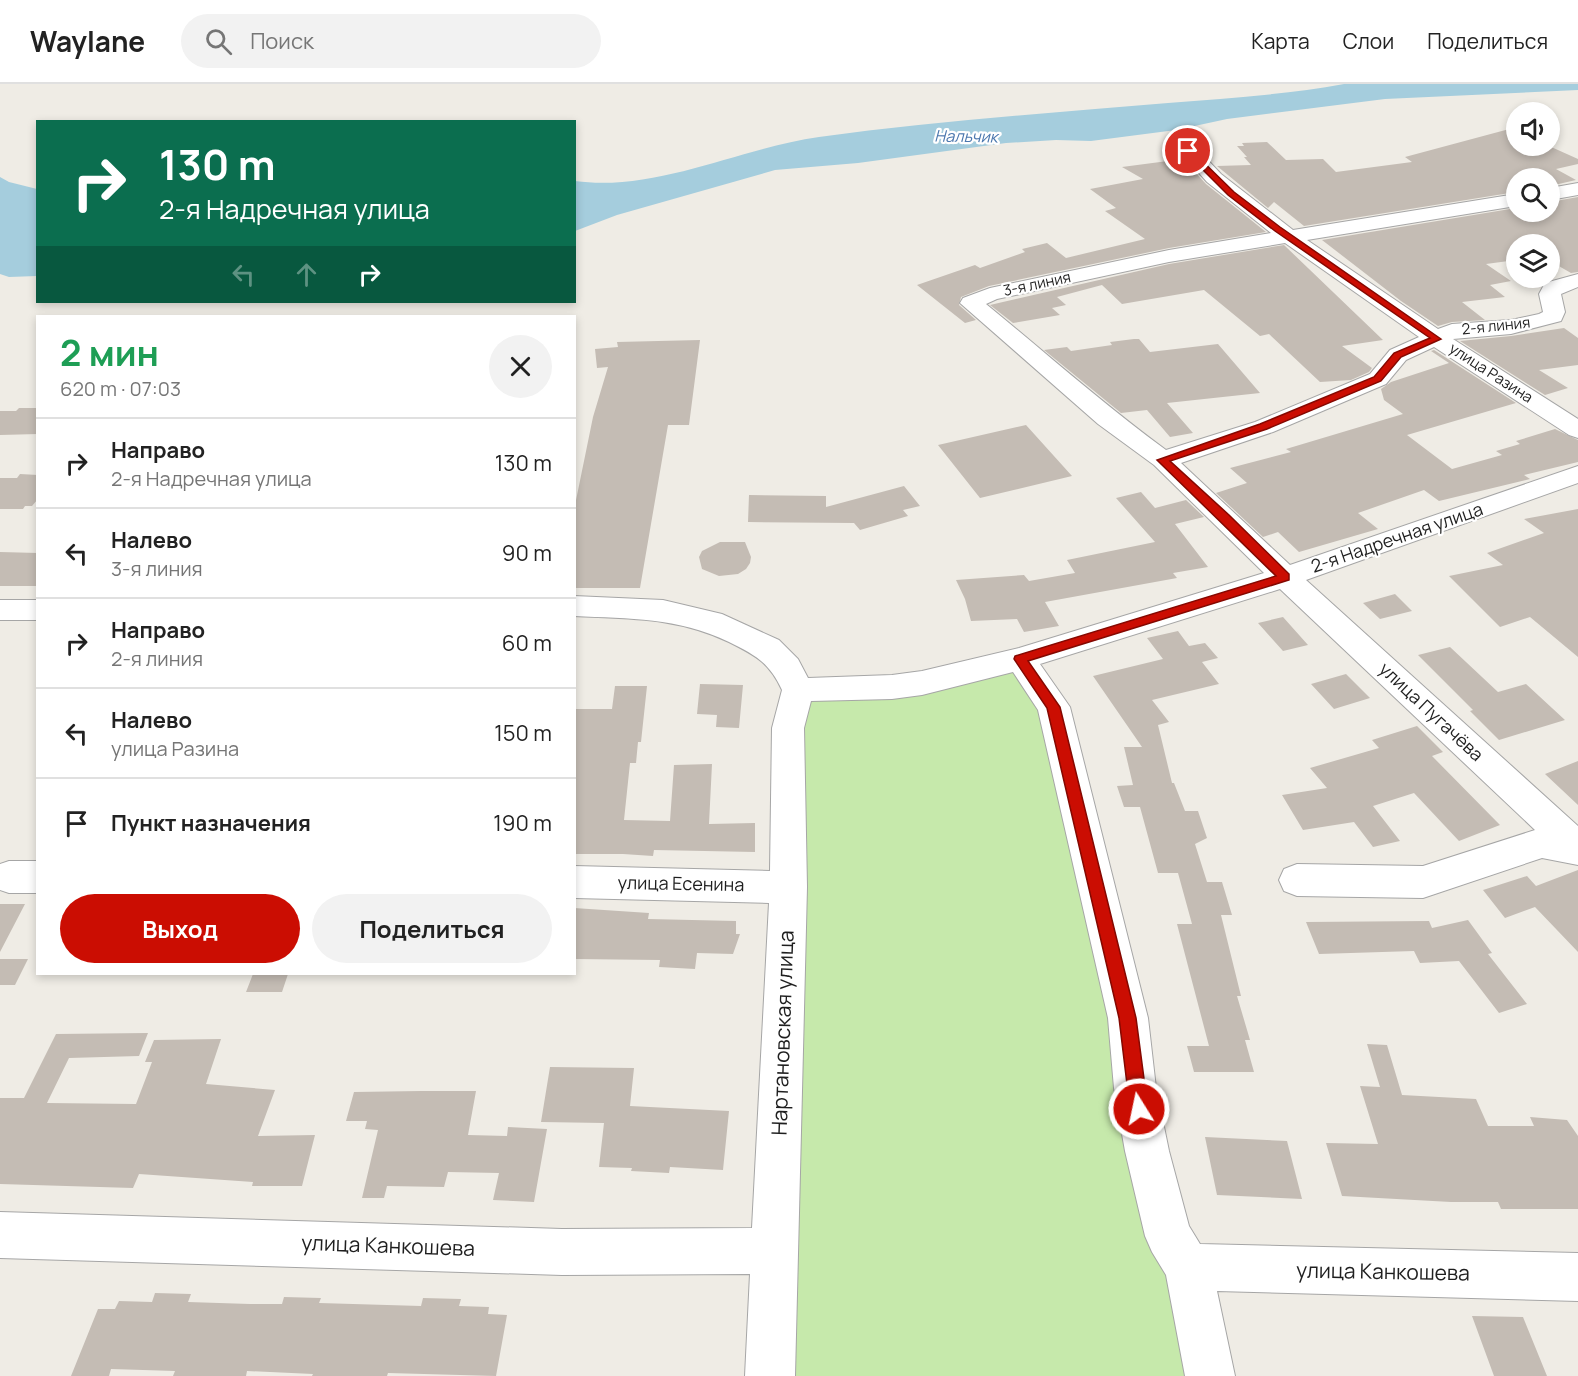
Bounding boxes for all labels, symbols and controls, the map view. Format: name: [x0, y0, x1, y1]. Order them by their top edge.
search box: [181, 14, 601, 68]
text: Waylane: [30, 22, 145, 60]
icon: search: [202, 25, 235, 58]
text: Поиск: [250, 26, 314, 56]
text: Карта: [1251, 27, 1310, 55]
text: Слои: [1343, 27, 1394, 55]
text: Поделиться: [1427, 27, 1548, 55]
map controls: [1506, 102, 1560, 288]
button: sound: [1506, 102, 1560, 156]
water label: Нальчик: [934, 124, 1000, 148]
pin: [1162, 125, 1213, 176]
icon: arrive: [1171, 134, 1204, 167]
text: 130 m: [159, 135, 276, 193]
icon: right: [60, 144, 138, 222]
button: search: [1506, 168, 1560, 222]
text: 2-я Надречная улица: [159, 190, 430, 227]
button: layers: [1506, 234, 1560, 288]
icon: left: [227, 258, 260, 291]
icon: ahead: [290, 258, 323, 291]
icon: right: [353, 258, 386, 291]
street label: 3-я линия: [1001, 266, 1073, 301]
street label: 2-я линия: [1461, 311, 1531, 340]
text: 2 мин: [60, 328, 159, 377]
button: close: [489, 335, 552, 398]
street label: улица Разина: [1445, 338, 1537, 408]
text: 620 m · 07:03: [60, 375, 181, 402]
text: Направо: [111, 435, 205, 465]
icon: right: [60, 447, 93, 480]
text: 130 m: [495, 448, 552, 478]
text: 2-я Надречная улица: [111, 465, 312, 492]
street label: 2-я Надречная улица: [1307, 496, 1486, 578]
text: Налево: [111, 525, 192, 555]
icon: left: [60, 537, 93, 570]
text: 90 m: [502, 538, 552, 568]
text: 3-я линия: [111, 555, 203, 582]
text: Направо: [111, 615, 205, 645]
icon: right: [60, 627, 93, 660]
text: 60 m: [502, 628, 552, 658]
text: 2-я линия: [111, 645, 203, 672]
street label: улица Пугачёва: [1374, 657, 1489, 766]
text: Налево: [111, 705, 192, 735]
icon: left: [60, 717, 93, 750]
text: 150 m: [494, 718, 552, 748]
text: улица Разина: [111, 735, 239, 762]
icon: arrive: [60, 807, 93, 840]
text: Пункт назначения: [111, 808, 311, 838]
text: 190 m: [493, 808, 552, 838]
street label: улица Есенина: [617, 870, 745, 896]
button: Выход: [60, 894, 300, 963]
button: Поделиться: [312, 894, 552, 963]
street label: Нартановская улица: [764, 930, 800, 1136]
position arrow: [1107, 1077, 1171, 1141]
street label: улица Канкошева: [301, 1228, 475, 1262]
street label: улица Канкошева: [1296, 1255, 1470, 1287]

